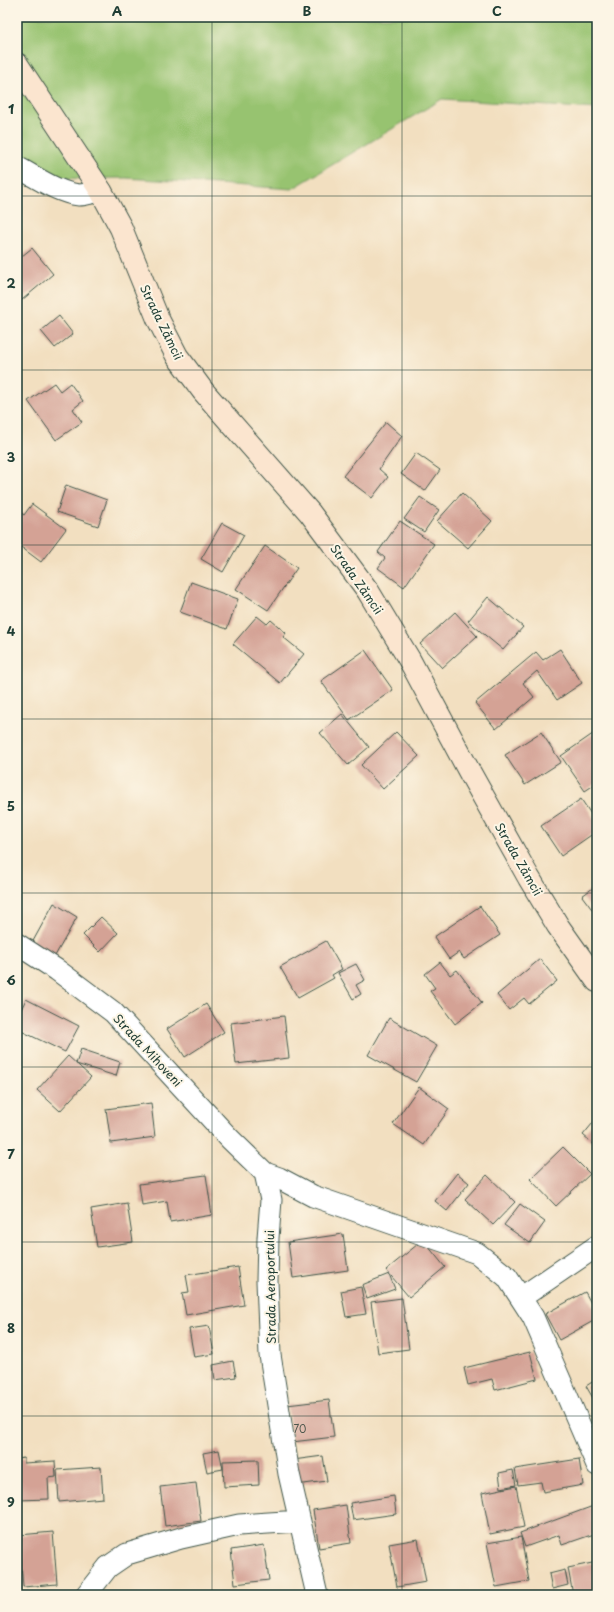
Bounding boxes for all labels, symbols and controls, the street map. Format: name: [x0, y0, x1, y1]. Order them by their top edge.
text: A: [112, 1, 122, 20]
text: B: [303, 1, 312, 20]
text: C: [492, 1, 502, 20]
text: 1: [8, 99, 14, 118]
text: 2: [6, 273, 16, 292]
street label: Strada Zămcii: [136, 281, 188, 363]
text: 3: [7, 447, 16, 466]
street label: Strada Zămcii: [326, 540, 388, 618]
text: 4: [7, 621, 16, 640]
text: 5: [7, 796, 15, 815]
street label: Strada Zămcii: [491, 819, 547, 899]
text: 6: [6, 970, 16, 989]
street label: Strada Mihoveni: [109, 1010, 187, 1090]
text: 7: [7, 1144, 15, 1163]
street label: Strada Aeroportului: [260, 1230, 280, 1344]
text: 8: [7, 1318, 15, 1337]
house number: 70: [294, 1421, 306, 1436]
text: 9: [7, 1492, 15, 1511]

